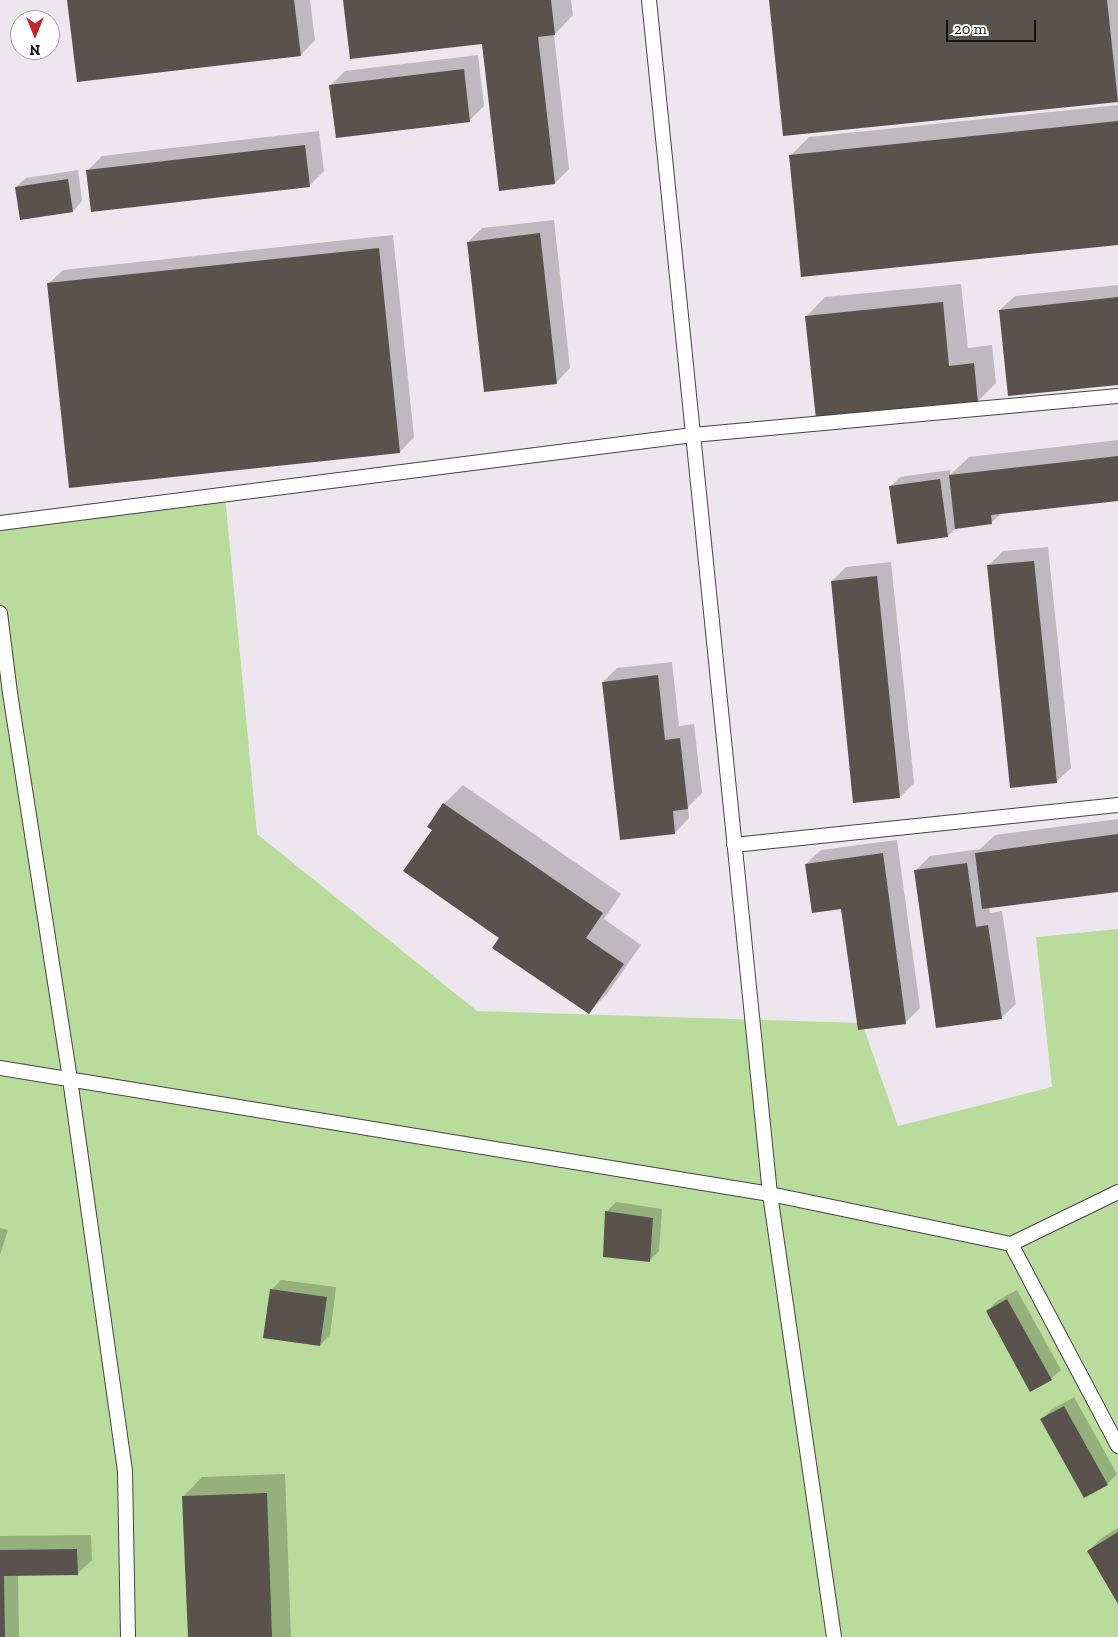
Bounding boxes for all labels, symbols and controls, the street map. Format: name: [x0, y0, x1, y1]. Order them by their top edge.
north arrow: [10, 10, 60, 60]
scale bar: [948, 10, 1038, 42]
text: 20 m: [954, 20, 987, 38]
text: N: [30, 41, 40, 58]

